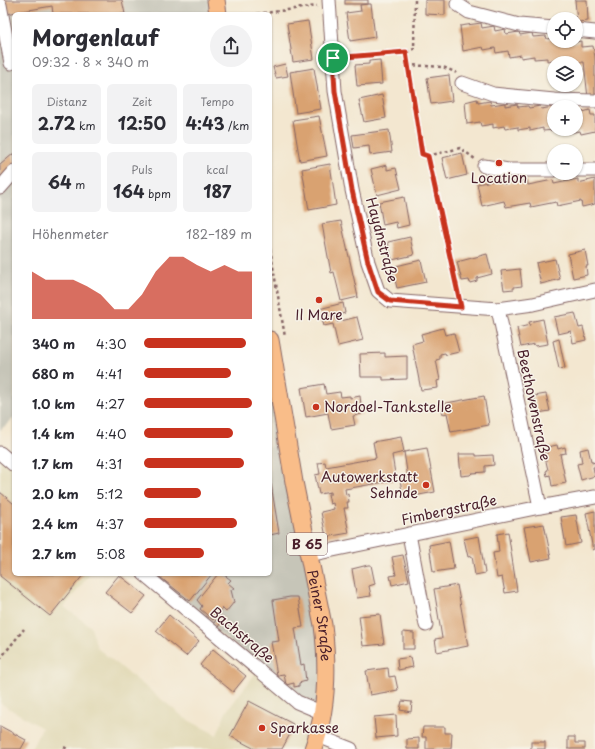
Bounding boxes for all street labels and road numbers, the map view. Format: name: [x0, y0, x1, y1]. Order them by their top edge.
street label: Haydnstraße: [361, 195, 404, 285]
street label: Beethovenstraße: [512, 347, 557, 463]
street label: Fimbergstraße: [399, 489, 499, 530]
road number: B 65: [287, 533, 327, 555]
street label: Peiner Straße: [302, 568, 337, 662]
street label: Bachstraße: [206, 602, 279, 668]

